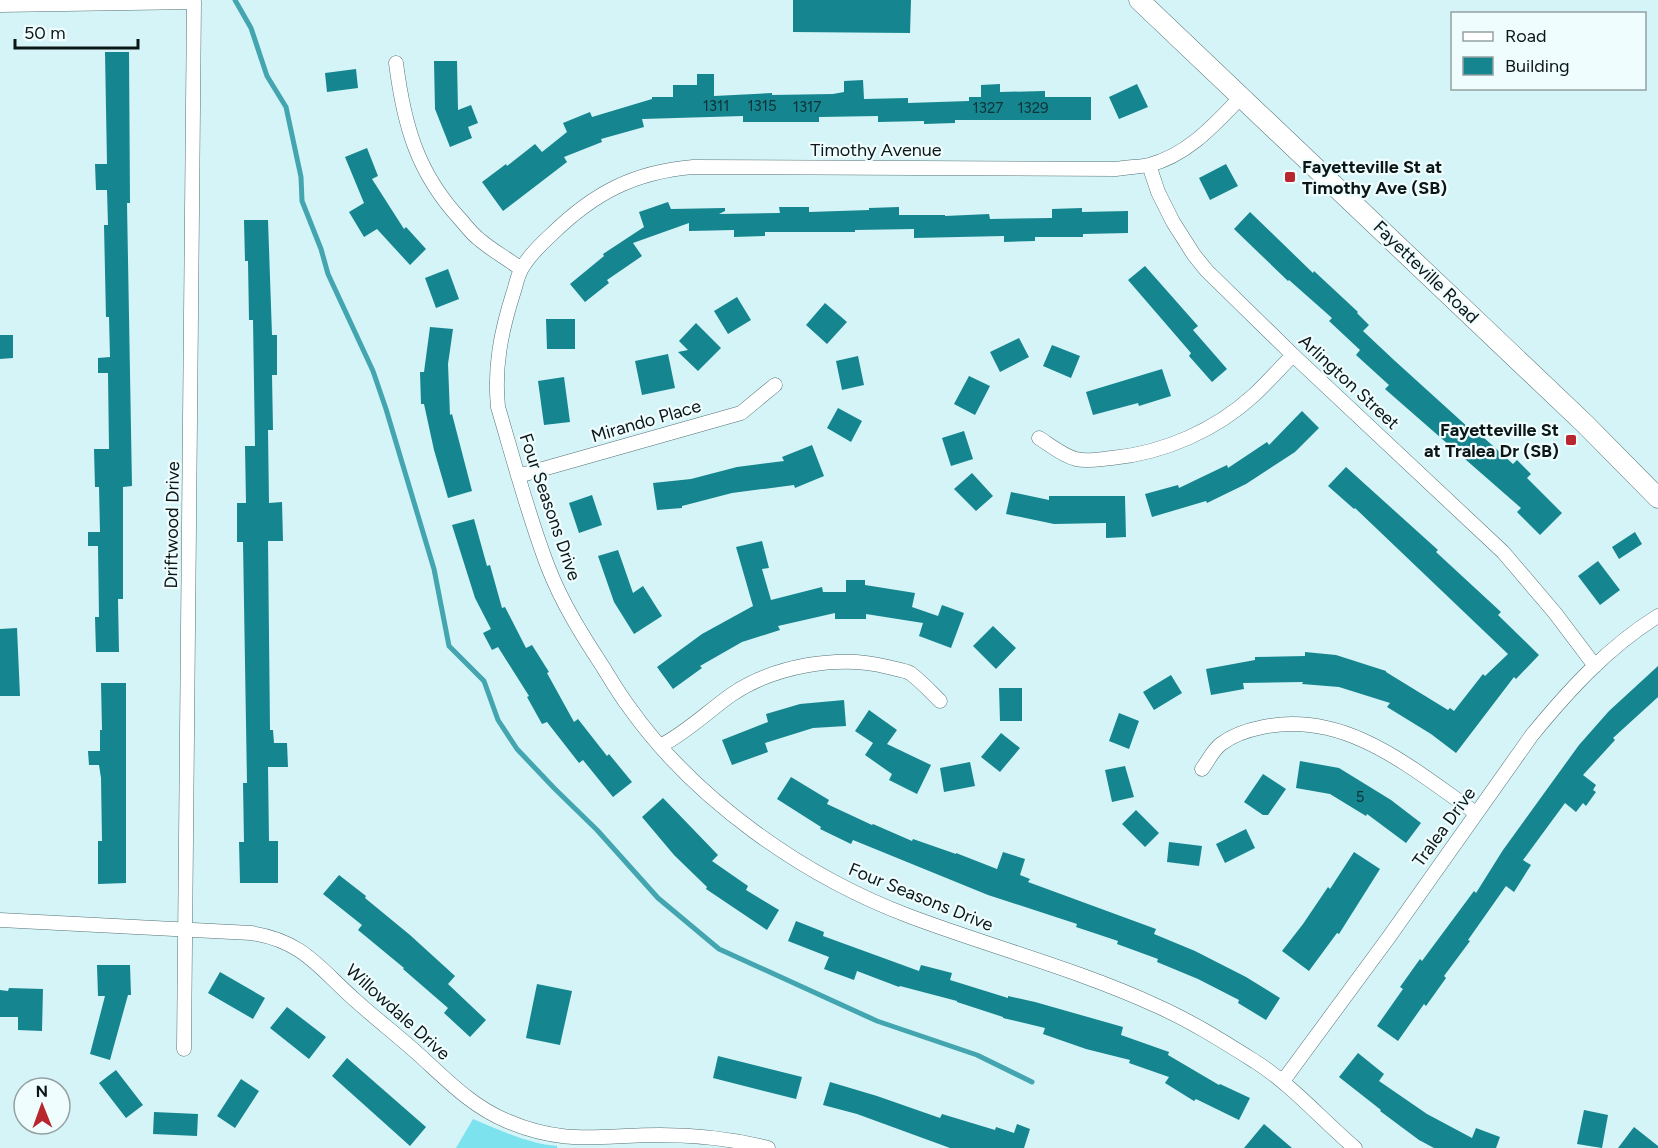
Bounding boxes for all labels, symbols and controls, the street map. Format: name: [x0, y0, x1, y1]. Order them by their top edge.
scale bar: [15, 12, 138, 50]
legend: [1451, 12, 1646, 90]
text: 50 m: [24, 22, 66, 44]
text: Road: [1505, 25, 1546, 47]
text: Building: [1505, 55, 1570, 77]
house number: 1311: [703, 97, 729, 115]
house number: 1315: [747, 97, 777, 115]
house number: 1317: [793, 98, 821, 116]
house number: 1327: [973, 99, 1003, 117]
house number: 1329: [1017, 99, 1049, 117]
street label: Timothy Avenue: [810, 139, 942, 161]
place label: Fayetteville St at Timothy Ave (SB): [1302, 156, 1447, 199]
marker: Fayetteville St at Timothy Ave (SB): [1283, 170, 1297, 184]
street label: Fayetteville Road: [1369, 216, 1483, 328]
street label: Arlington Street: [1294, 330, 1404, 434]
street label: Mirando Place: [589, 395, 704, 447]
place label: Fayetteville St at Tralea Dr (SB): [1424, 419, 1559, 462]
street label: Four Seasons Drive: [515, 431, 586, 584]
marker: Fayetteville St at Tralea Dr (SB): [1564, 433, 1578, 447]
street label: Driftwood Drive: [160, 461, 184, 589]
street label: Tralea Drive: [1408, 783, 1480, 871]
house number: 5: [1356, 788, 1364, 806]
street label: Four Seasons Drive: [845, 858, 997, 936]
street label: Willowdale Drive: [341, 959, 455, 1065]
north arrow: [12, 1076, 72, 1136]
text: N: [35, 1082, 48, 1101]

